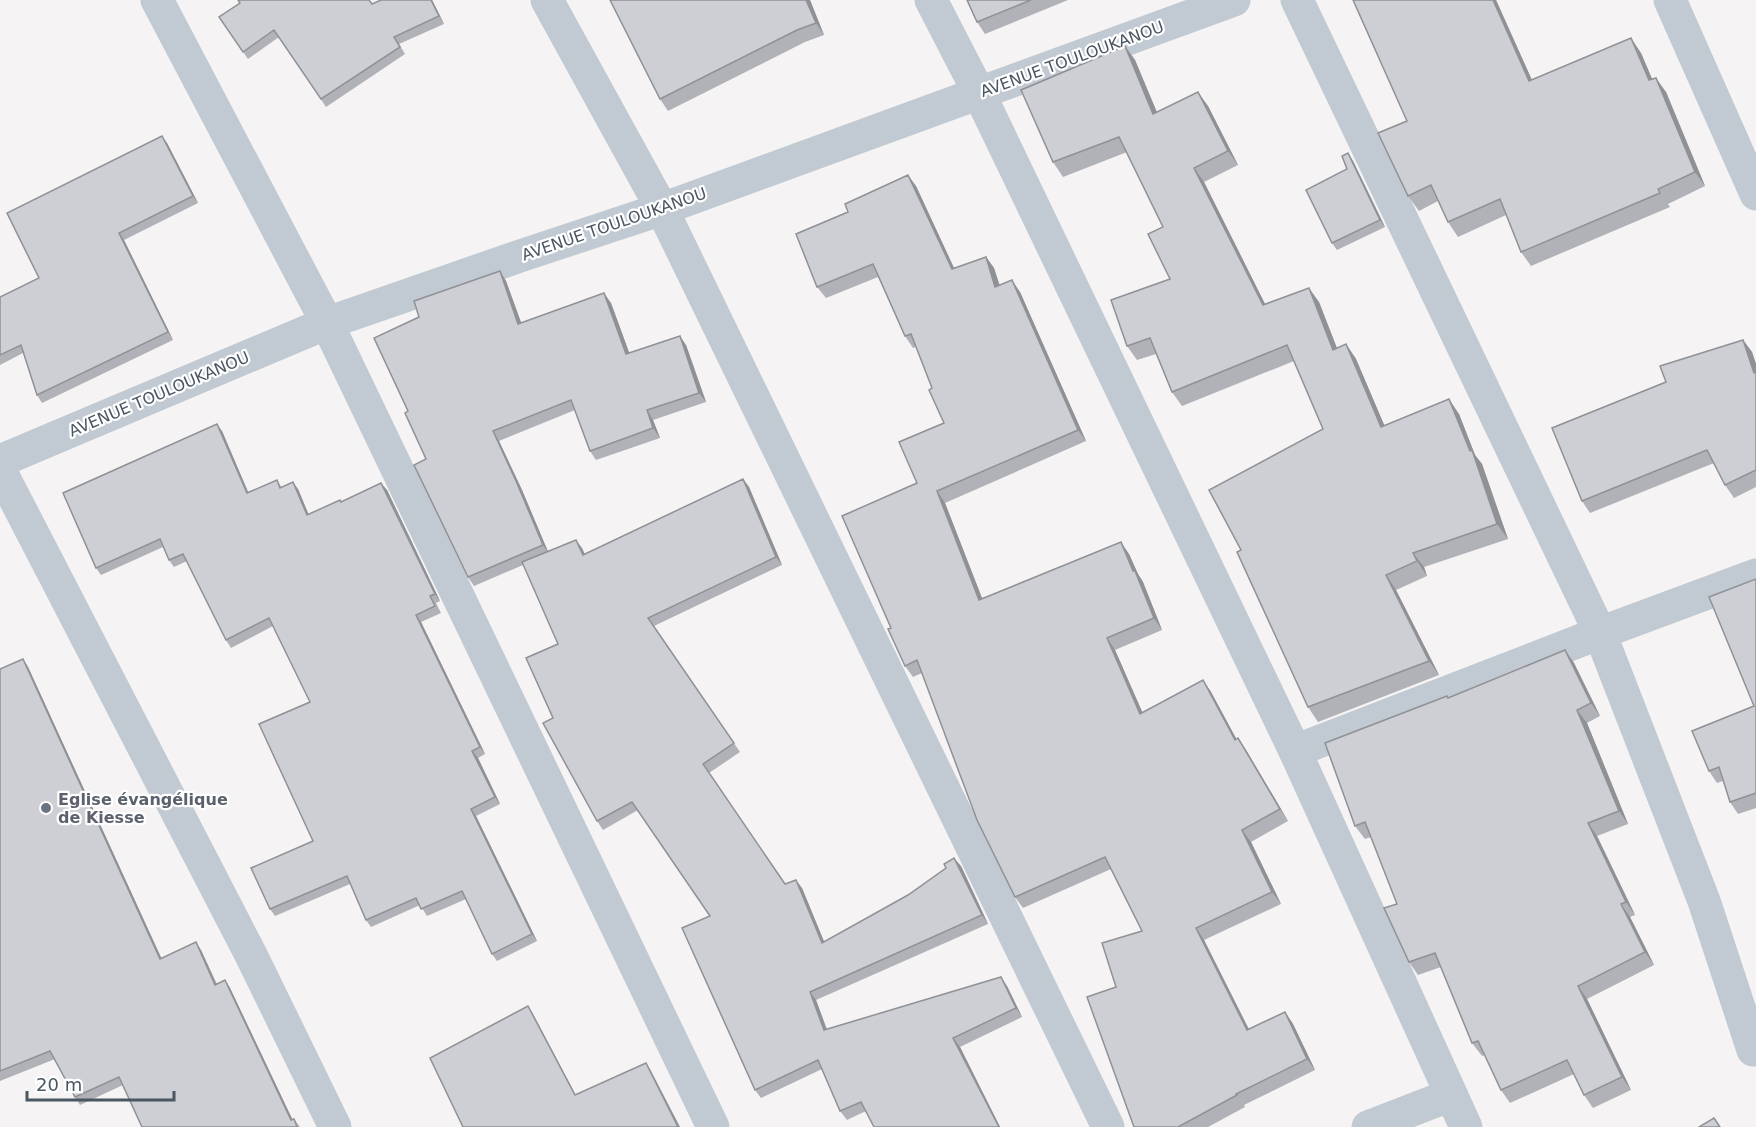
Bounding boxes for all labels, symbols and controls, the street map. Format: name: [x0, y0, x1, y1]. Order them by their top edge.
street label: AVENUE TOULOUKANOU: [978, 17, 1166, 101]
street label: AVENUE TOULOUKANOU: [519, 183, 709, 265]
street label: AVENUE TOULOUKANOU: [66, 347, 252, 441]
place label: Eglise évangélique de Kiesse: [58, 790, 228, 827]
marker: Eglise évangélique de Kiesse: [39, 801, 53, 815]
scale bar: [27, 1064, 174, 1102]
text: 20 m: [36, 1074, 82, 1095]

